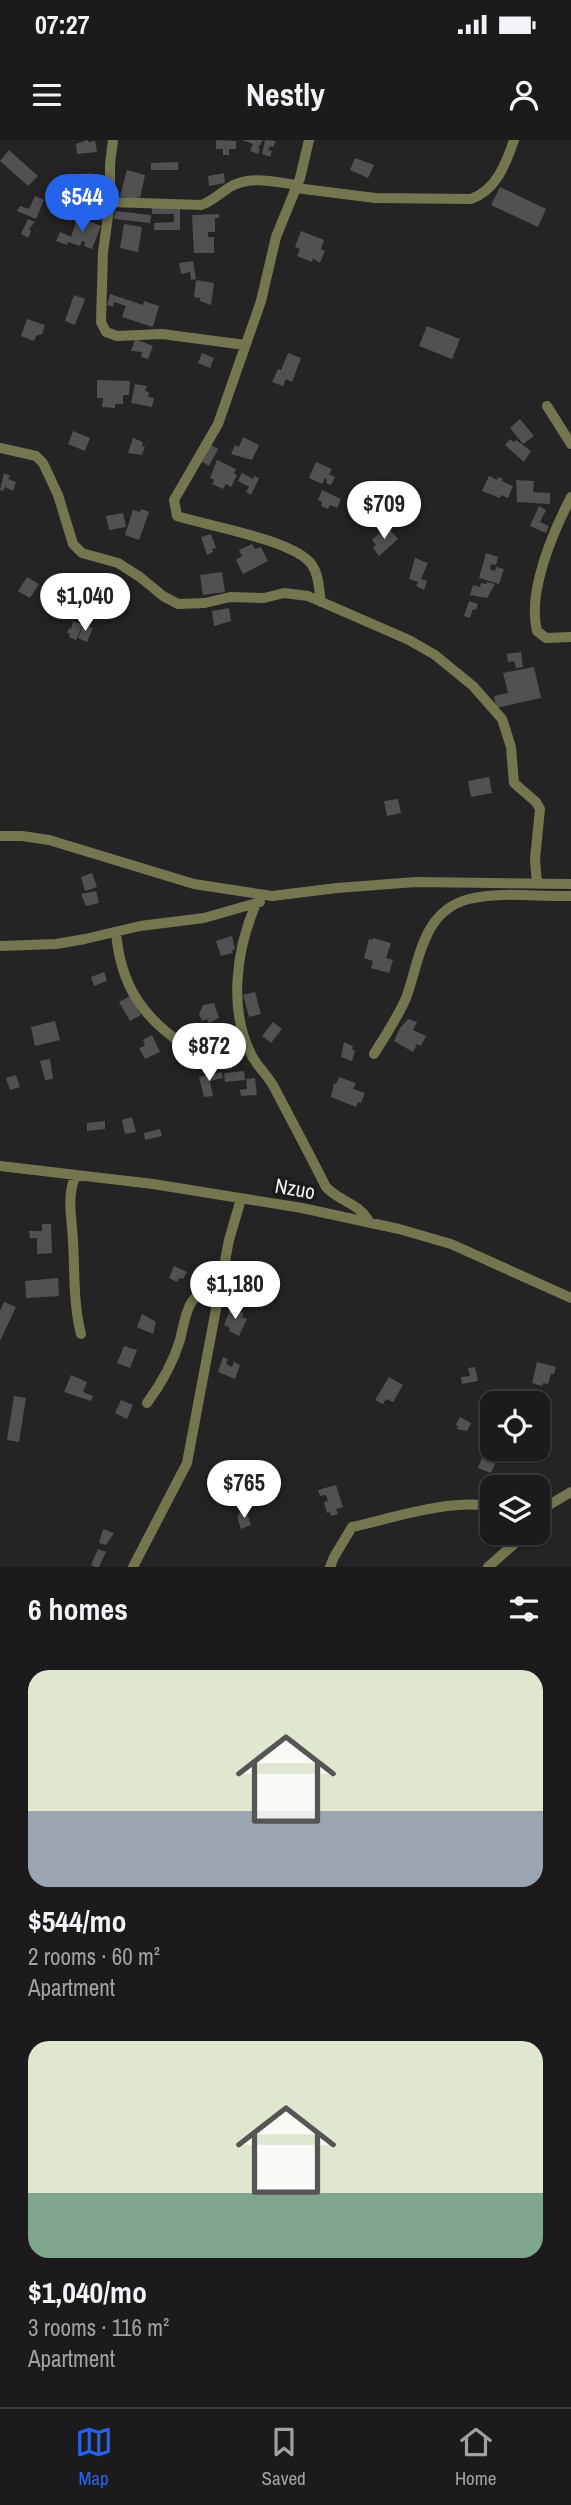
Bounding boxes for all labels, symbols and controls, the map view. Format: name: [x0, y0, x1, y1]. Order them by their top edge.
text: 07:27: [35, 7, 90, 42]
text: Nestly: [246, 73, 325, 116]
icon: menu: [28, 76, 66, 114]
icon: person: [505, 76, 543, 114]
pin: $544: [41, 174, 123, 234]
text: $544: [61, 181, 103, 212]
pin: $709: [343, 482, 425, 541]
text: $709: [363, 488, 405, 519]
pin: $1,040: [28, 574, 142, 633]
text: $1,040: [56, 580, 114, 611]
pin: $872: [168, 1024, 250, 1083]
text: $872: [188, 1030, 230, 1061]
street label: Nzuo: [273, 1171, 317, 1206]
pin: $1,180: [178, 1262, 292, 1321]
text: $1,180: [206, 1268, 264, 1299]
map controls: [480, 1391, 550, 1545]
button: locate: [480, 1391, 550, 1461]
pin: $765: [203, 1460, 285, 1520]
text: $765: [223, 1467, 265, 1498]
button: layers: [480, 1475, 550, 1545]
text: 6 homes: [28, 1589, 128, 1629]
icon: filters: [505, 1590, 543, 1628]
icon: home: [223, 1716, 349, 1842]
text: $544/mo: [28, 1901, 126, 1941]
text: 2 rooms · 60 m²: [28, 1941, 160, 1972]
text: Apartment: [28, 1972, 115, 2003]
icon: home: [223, 2087, 349, 2213]
text: $1,040/mo: [28, 2272, 147, 2312]
text: 3 rooms · 116 m²: [28, 2312, 169, 2343]
text: Apartment: [28, 2343, 115, 2374]
tab: Map: [75, 2423, 113, 2491]
tab: Saved: [262, 2423, 306, 2491]
tab: Home: [455, 2423, 496, 2491]

